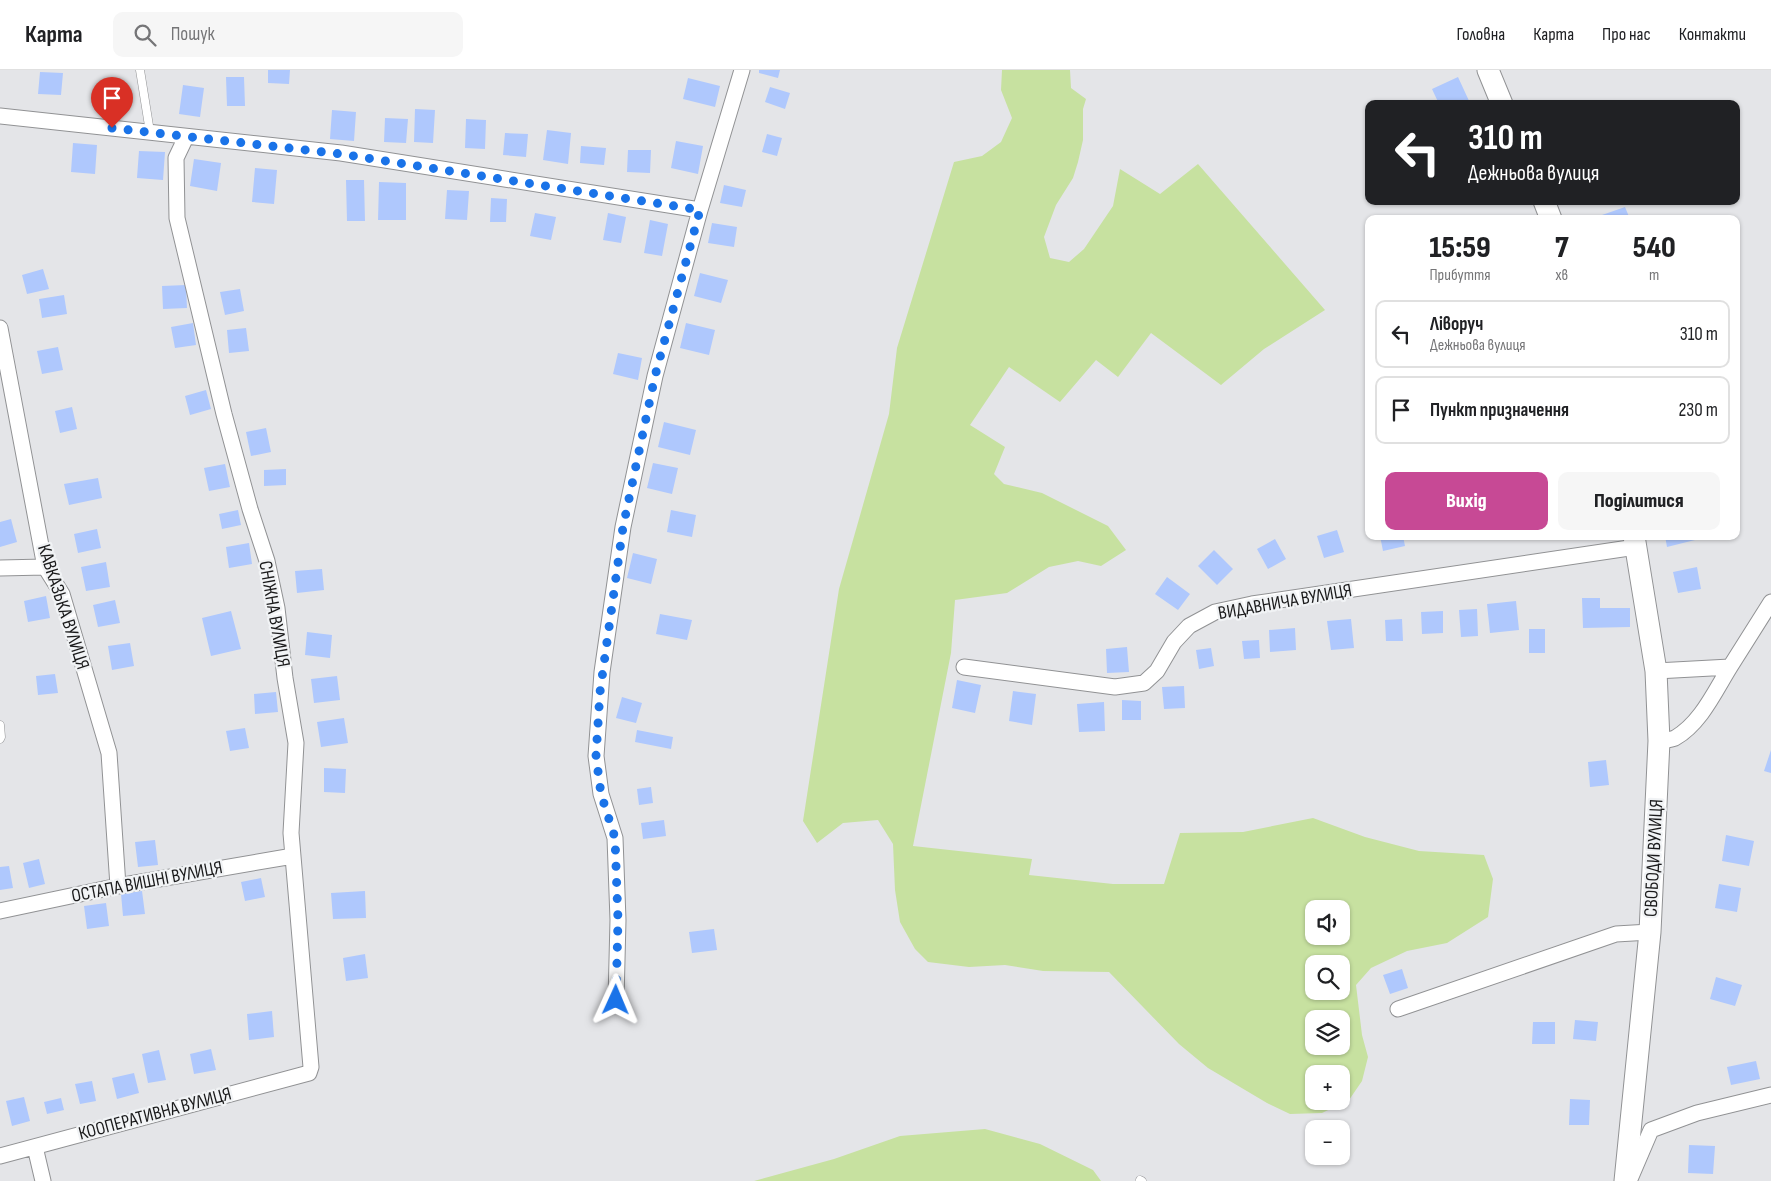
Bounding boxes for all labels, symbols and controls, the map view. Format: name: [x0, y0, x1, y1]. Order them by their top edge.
search box: [113, 12, 463, 57]
text: Карта: [25, 20, 83, 49]
icon: search: [131, 21, 159, 49]
text: Пошук: [171, 23, 215, 46]
text: Головна: [1457, 24, 1505, 45]
text: Карта: [1533, 24, 1574, 45]
text: Про нас: [1602, 24, 1651, 45]
text: Контакти: [1679, 24, 1746, 45]
pin: [91, 77, 133, 128]
icon: arrive: [98, 84, 126, 112]
text: 310 m: [1468, 117, 1543, 160]
icon: left: [1385, 120, 1450, 185]
text: Дежньова вулиця: [1468, 160, 1599, 187]
text: 15:59: [1429, 230, 1491, 266]
text: 7: [1555, 230, 1569, 266]
text: 540: [1633, 230, 1676, 266]
text: Прибуття: [1430, 266, 1490, 285]
text: хв: [1555, 266, 1568, 285]
text: m: [1649, 266, 1659, 285]
text: Ліворуч: [1430, 313, 1483, 336]
icon: left: [1387, 320, 1415, 348]
text: 310 m: [1680, 323, 1718, 346]
text: Дежньова вулиця: [1430, 336, 1526, 355]
icon: arrive: [1387, 396, 1415, 424]
text: Пункт призначення: [1430, 399, 1569, 422]
text: 230 m: [1678, 399, 1718, 422]
button: Вихід: [1385, 472, 1548, 530]
button: Поділитися: [1558, 472, 1720, 530]
street label: КАВКАЗЬКА ВУЛИЦЯ: [32, 542, 94, 672]
street label: СНІЖНА ВУЛИЦЯ: [253, 559, 295, 669]
street label: ВИДАВНИЧА ВУЛИЦЯ: [1216, 579, 1354, 625]
street label: СВОБОДИ ВУЛИЦЯ: [1639, 799, 1669, 917]
street label: ОСТАПА ВИШНІ ВУЛИЦЯ: [70, 856, 224, 908]
map controls: [1305, 900, 1350, 1165]
button: sound: [1305, 900, 1350, 945]
button: search: [1305, 955, 1350, 1000]
position arrow: [589, 973, 641, 1025]
button: layers: [1305, 1010, 1350, 1055]
button: +: [1305, 1065, 1350, 1110]
street label: КООПЕРАТИВНА ВУЛИЦЯ: [76, 1083, 234, 1145]
button: −: [1305, 1120, 1350, 1165]

